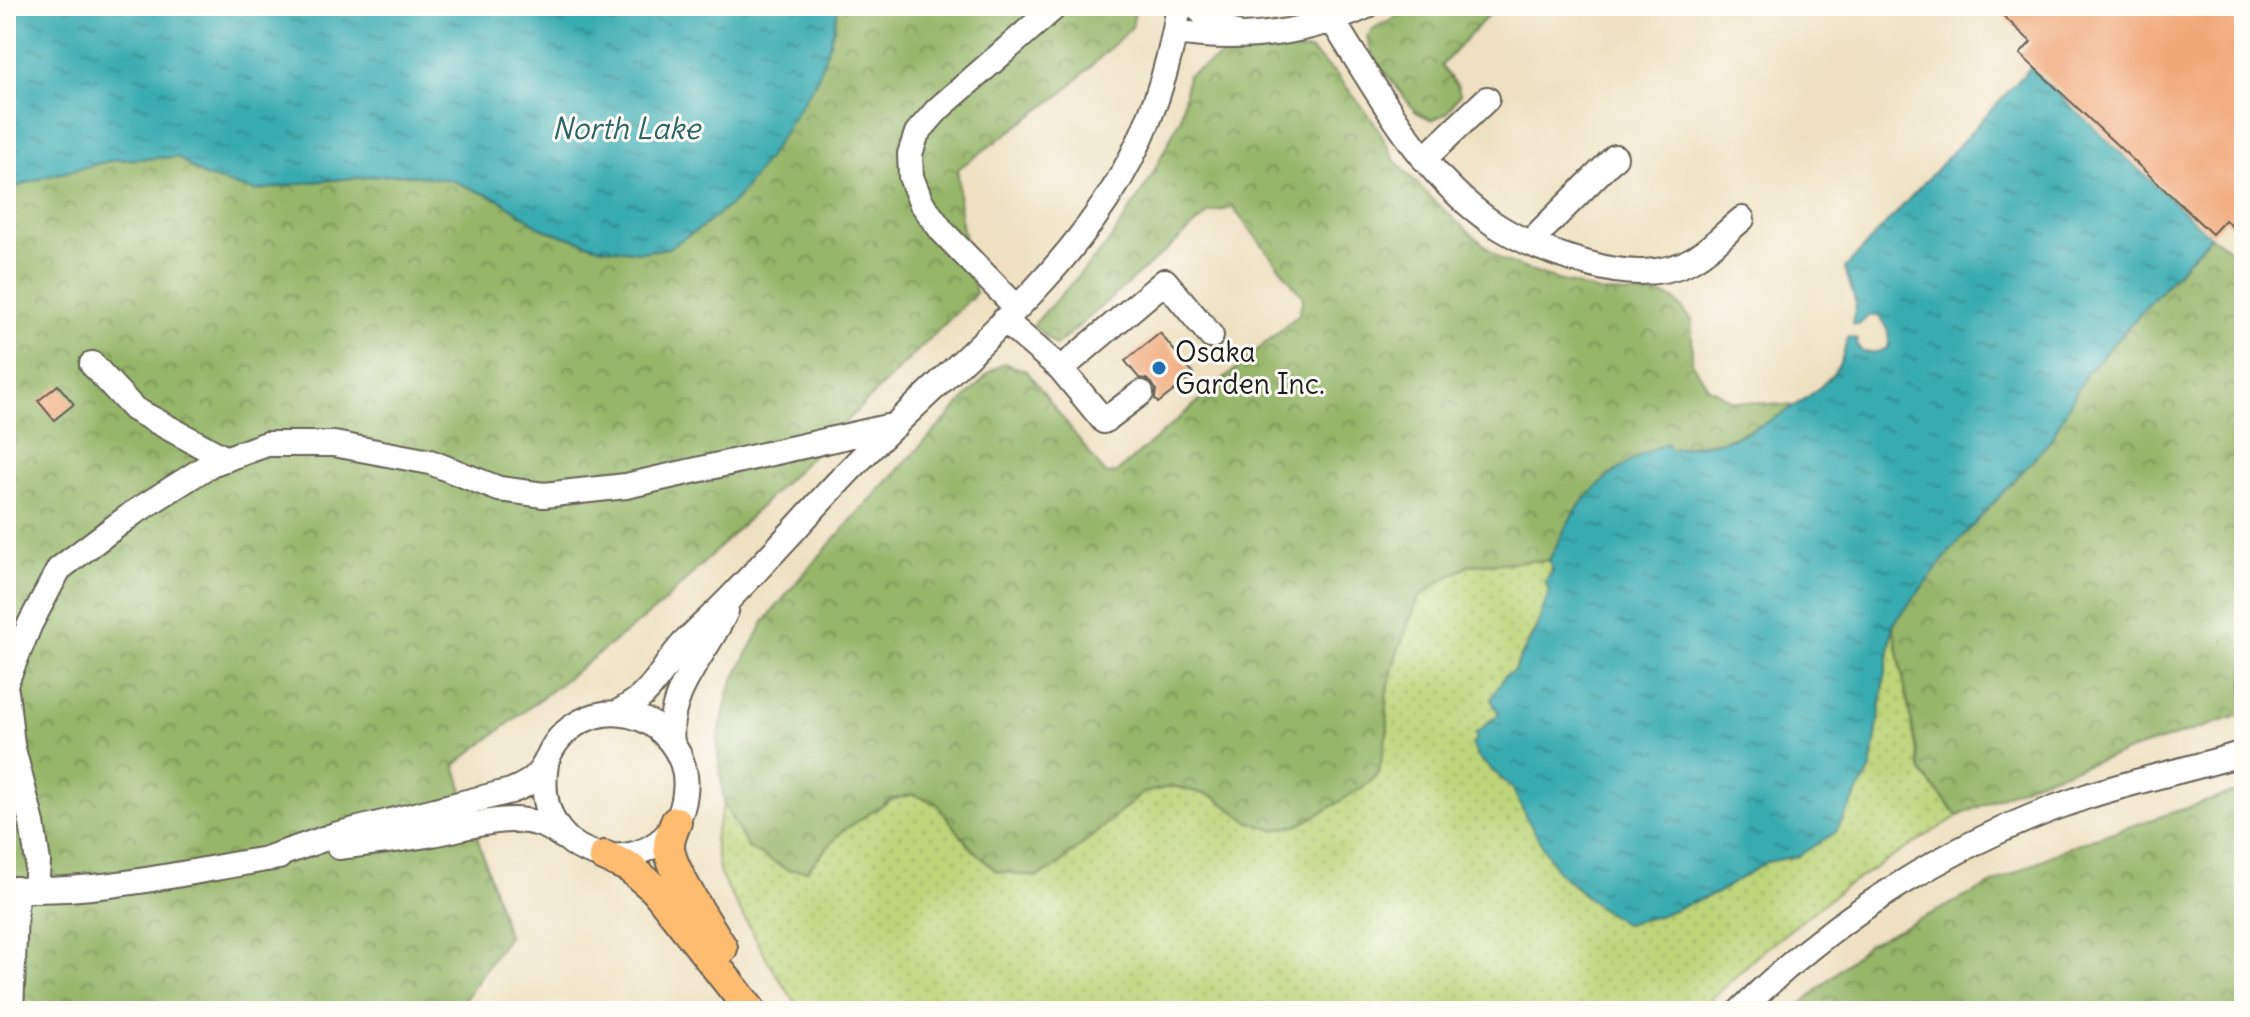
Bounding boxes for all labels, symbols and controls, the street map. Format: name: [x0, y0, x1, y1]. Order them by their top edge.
water label: North Lake: [552, 109, 702, 147]
place label: Osaka Garden Inc.: [1175, 334, 1325, 402]
marker: Osaka Garden Inc.: [1150, 359, 1168, 377]

